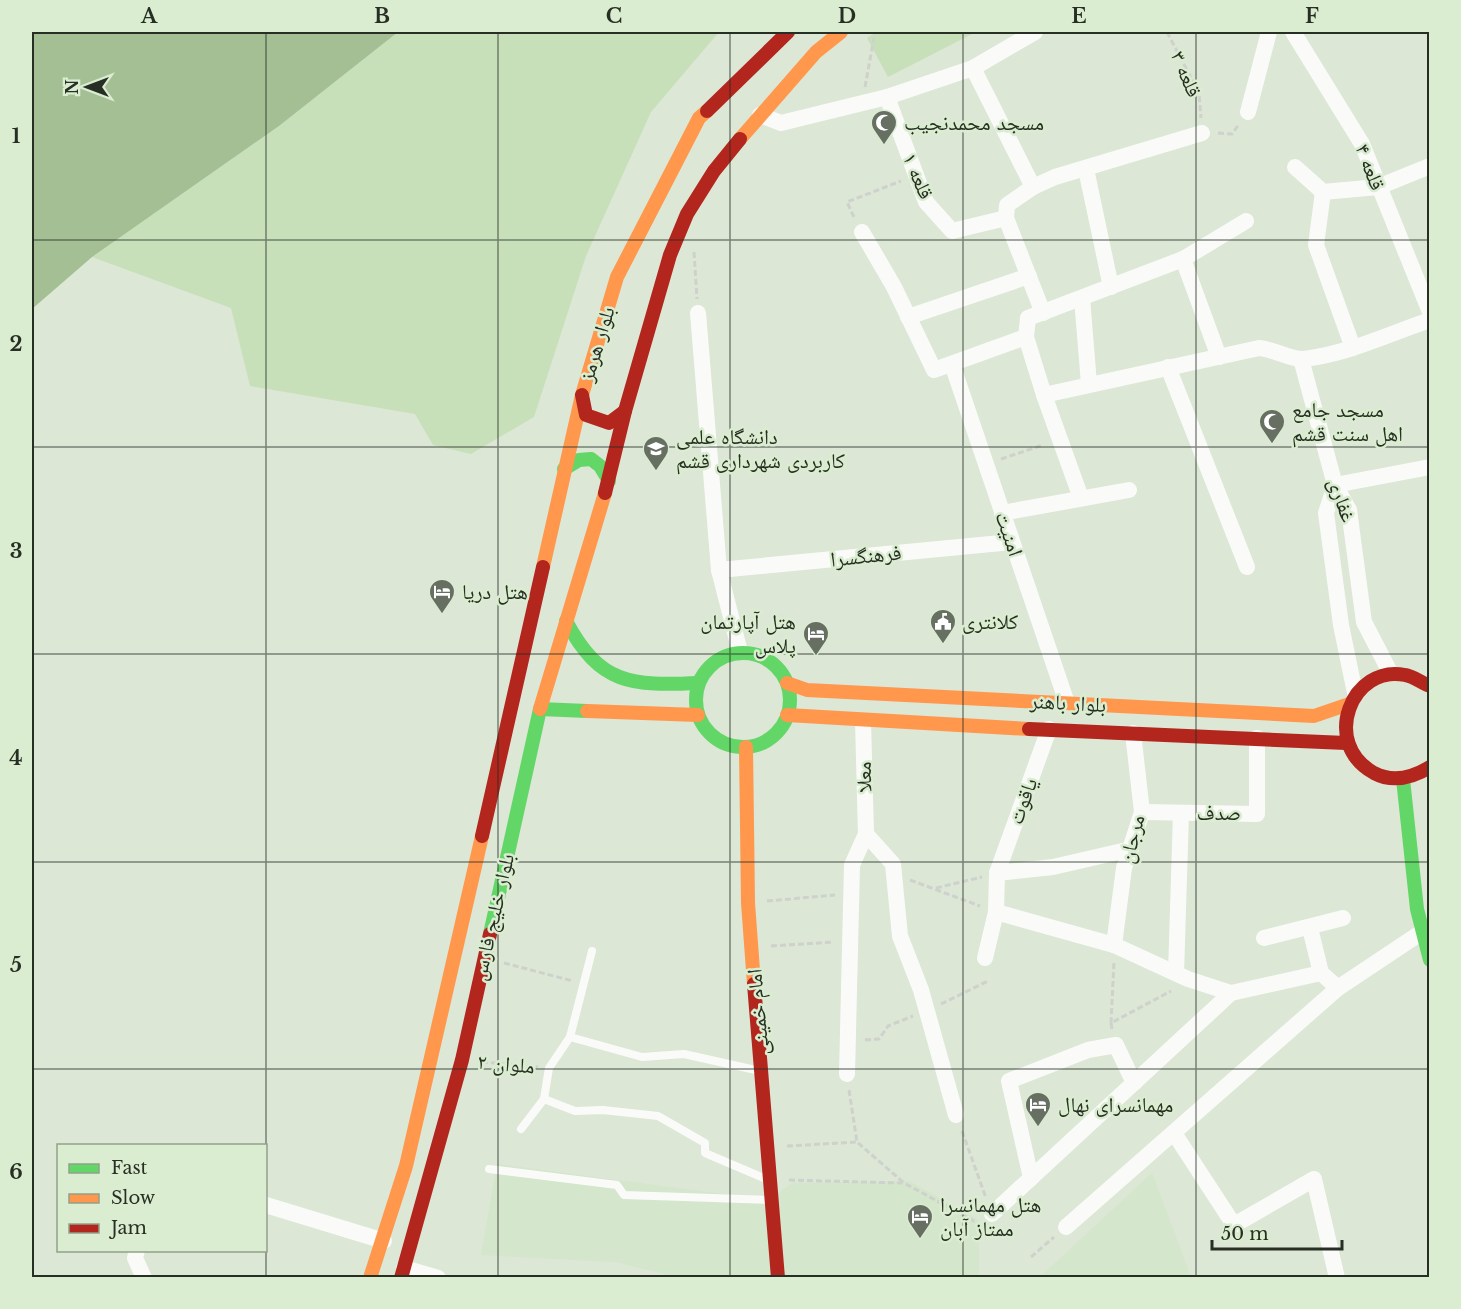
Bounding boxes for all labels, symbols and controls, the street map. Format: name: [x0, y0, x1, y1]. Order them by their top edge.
text: A: [140, 4, 158, 28]
text: B: [374, 4, 390, 28]
text: C: [606, 4, 622, 28]
text: D: [838, 4, 856, 28]
text: E: [1071, 4, 1087, 28]
text: F: [1305, 4, 1319, 28]
street label: قلعه ۳: [1165, 47, 1207, 101]
north arrow: [57, 57, 117, 117]
text: N: [62, 79, 82, 95]
mosque icon: مسجد محمدنجیب: [869, 108, 899, 146]
place label: مسجد محمدنجیب: [904, 110, 1044, 136]
text: 1: [12, 124, 21, 148]
street label: قلعه ۴: [1349, 140, 1391, 194]
street label: قلعه ۱: [897, 149, 939, 203]
street label: بلوار هرمز: [573, 303, 621, 386]
text: 2: [9, 332, 23, 356]
place label: مسجد جامع اهل سنت قشم: [1292, 397, 1403, 448]
mosque icon: مسجد جامع اهل سنت قشم: [1257, 407, 1287, 445]
place label: دانشگاه علمی کاربردی شهرداری قشم: [676, 424, 845, 475]
school or university icon: دانشگاه علمی کاربردی شهرداری قشم: [641, 434, 671, 472]
street label: غفاری: [1322, 474, 1362, 526]
street label: امنیت: [989, 508, 1029, 560]
text: 3: [10, 539, 22, 563]
street label: فرهنگسرا: [829, 539, 903, 573]
hotel icon: هتل دریا: [427, 577, 457, 615]
place label: هتل دریا: [462, 579, 528, 605]
public building icon: کلانتری: [928, 607, 958, 645]
place label: هتل آپارتمان پلاس: [700, 609, 796, 659]
place label: کلانتری: [962, 609, 1019, 635]
hotel icon: هتل آپارتمان پلاس: [801, 619, 831, 657]
street label: بلوار باهنر: [1028, 688, 1107, 718]
text: 4: [9, 746, 23, 770]
street label: معلا: [851, 761, 877, 793]
street label: یاقوت: [1003, 774, 1043, 828]
street label: صدف: [1197, 800, 1241, 826]
street label: مرجان: [1113, 812, 1151, 866]
street label: بلوار خلیج فارس: [466, 851, 520, 983]
text: 5: [10, 953, 22, 977]
street label: امام خمینی: [741, 968, 776, 1056]
street label: ملوان ۲: [476, 1049, 536, 1079]
hotel icon: مهمانسرای نهال: [1023, 1090, 1053, 1128]
place label: مهمانسرای نهال: [1058, 1092, 1173, 1118]
legend: [57, 1144, 267, 1252]
text: Fast: [111, 1157, 148, 1179]
text: 6: [9, 1160, 23, 1184]
text: Slow: [111, 1187, 156, 1209]
place label: هتل مهمانسرا ممتاز آبان: [940, 1192, 1041, 1242]
hotel icon: هتل مهمانسرا ممتاز آبان: [905, 1202, 935, 1240]
scale bar: [1212, 1213, 1342, 1251]
text: Jam: [109, 1217, 147, 1239]
text: 50 m: [1221, 1223, 1269, 1245]

